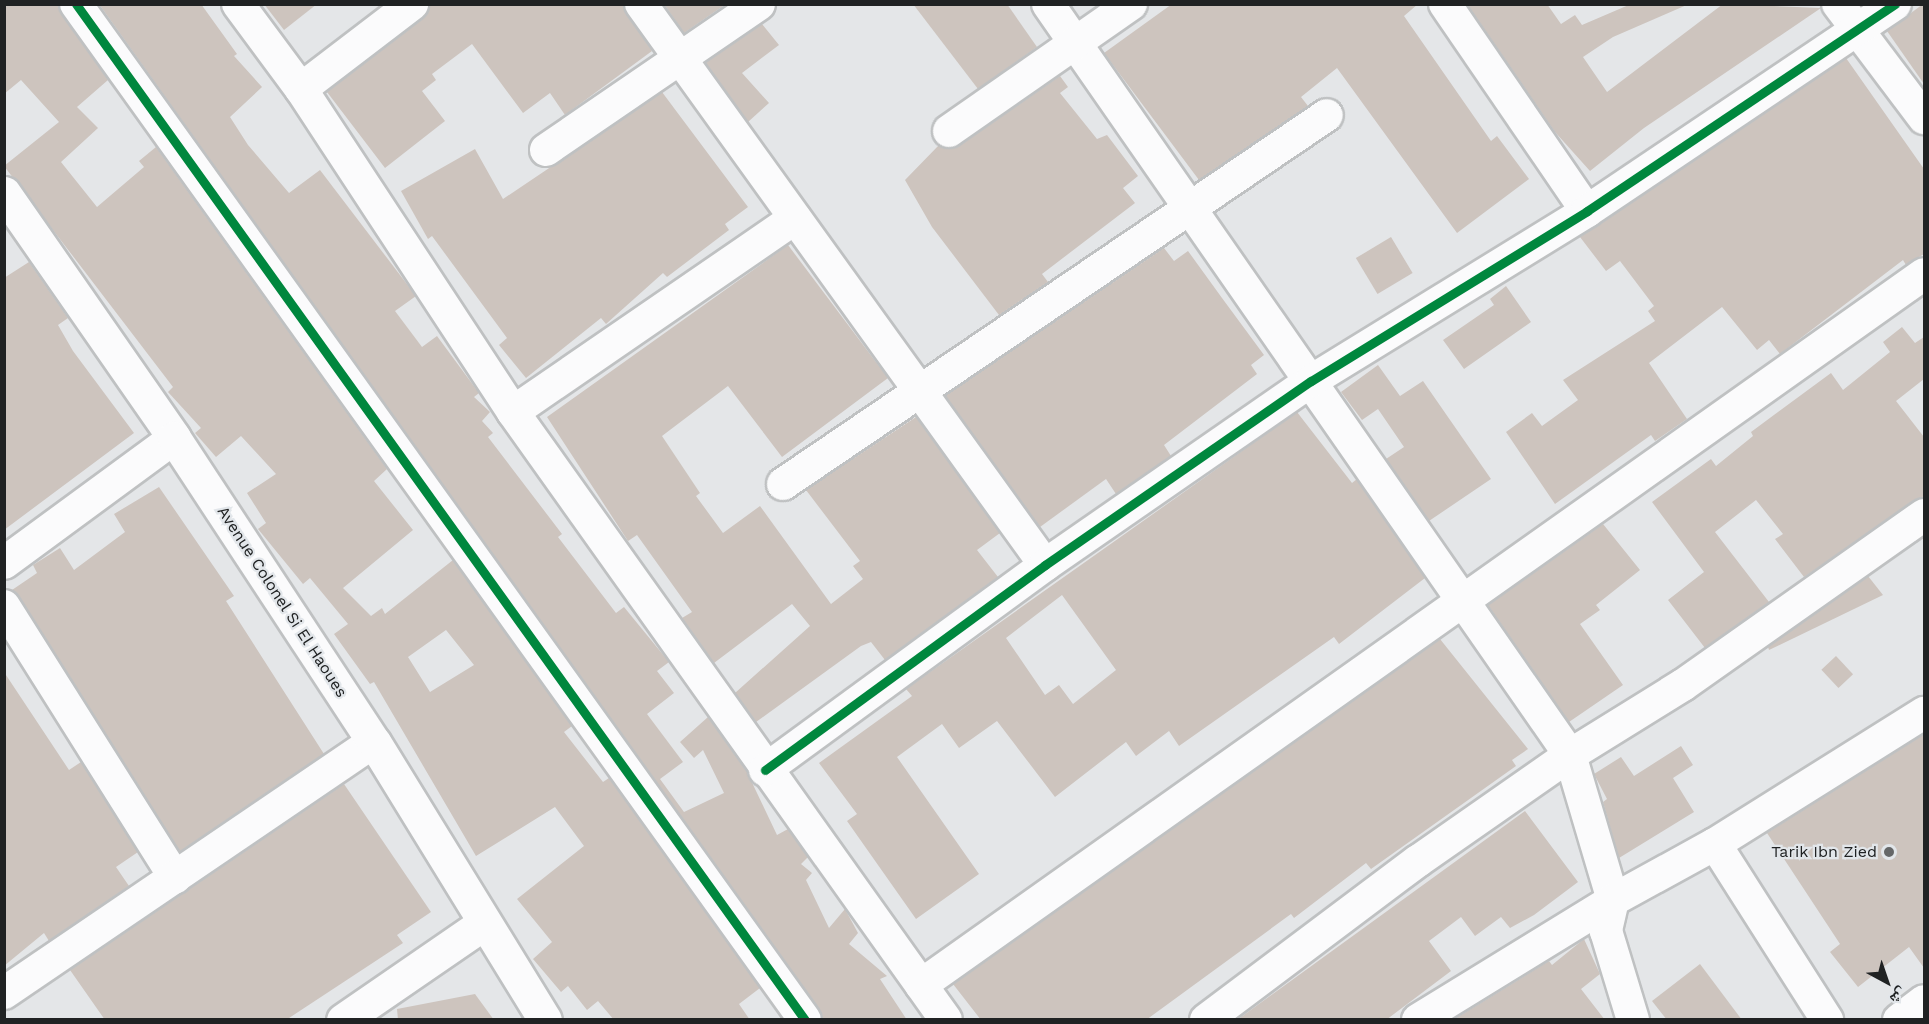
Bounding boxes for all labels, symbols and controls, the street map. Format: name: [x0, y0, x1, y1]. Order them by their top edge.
street label: Avenue Colonel Si El Haoues: [213, 502, 351, 702]
place label: Tarik Ibn Zied: [1771, 842, 1877, 862]
marker: Tarik Ibn Zied: [1882, 845, 1896, 859]
north arrow: [1857, 952, 1917, 1012]
text: ش: [1886, 983, 1912, 1009]

